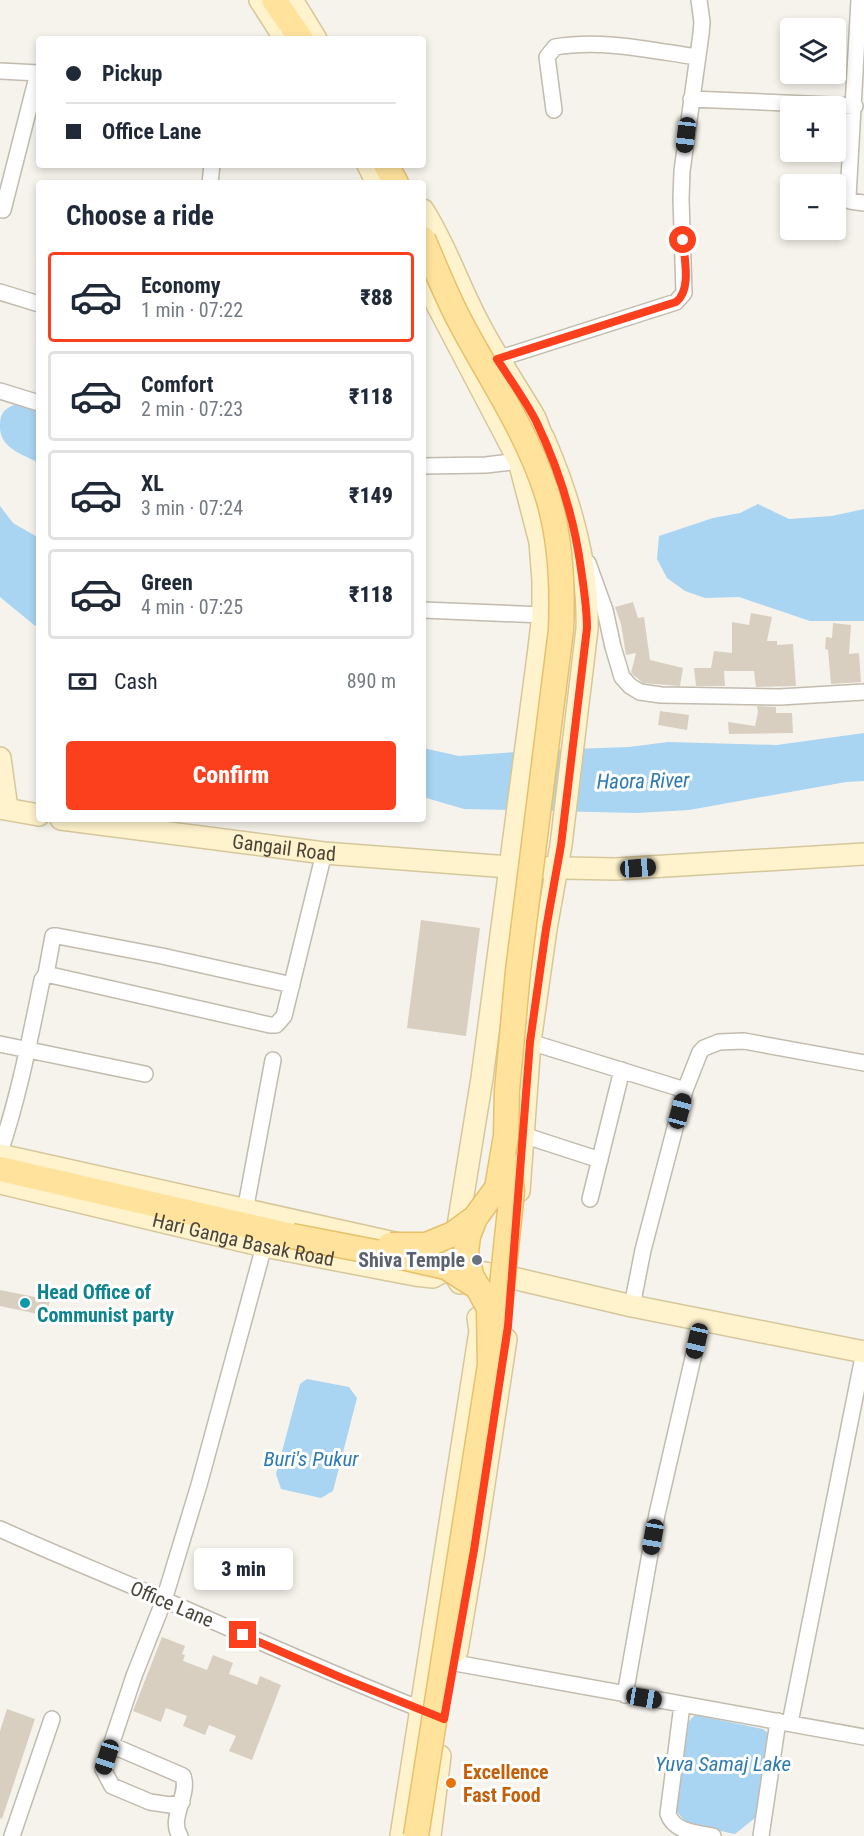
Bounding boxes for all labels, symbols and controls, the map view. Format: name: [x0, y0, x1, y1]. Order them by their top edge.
map controls: [780, 18, 846, 240]
button: layers: [780, 18, 846, 84]
text: Pickup: [102, 61, 162, 86]
button: +: [780, 96, 846, 162]
car: [675, 116, 697, 154]
text: Office Lane: [102, 119, 201, 144]
button: −: [780, 174, 846, 240]
text: Choose a ride: [66, 200, 214, 232]
route start: [669, 226, 696, 253]
icon: car: [69, 270, 123, 324]
text: Economy: [141, 273, 221, 298]
text: ₹88: [360, 285, 393, 310]
text: 1 min · 07:22: [141, 298, 243, 322]
icon: car: [69, 369, 123, 423]
text: Comfort: [141, 372, 214, 397]
text: ₹118: [349, 384, 393, 409]
text: 2 min · 07:23: [141, 397, 243, 421]
icon: car: [69, 468, 123, 522]
text: XL: [141, 471, 164, 496]
text: ₹149: [349, 483, 393, 508]
text: 3 min · 07:24: [141, 496, 243, 520]
icon: car: [69, 567, 123, 621]
text: Green: [141, 570, 193, 595]
text: ₹118: [349, 582, 393, 607]
text: 4 min · 07:25: [141, 595, 243, 619]
icon: cash: [66, 665, 99, 698]
text: Cash: [114, 669, 158, 694]
text: 890 m: [347, 669, 396, 693]
button: Confirm: [66, 741, 396, 810]
water label: Haora River: [596, 768, 690, 794]
street label: Gangail Road: [231, 829, 337, 866]
car: [619, 858, 657, 878]
car: [667, 1091, 693, 1131]
street label: Hari Ganga Basak Road: [150, 1208, 336, 1271]
place label: Shiva Temple: [358, 1248, 465, 1272]
marker: Shiva Temple: [470, 1253, 484, 1267]
place label: Head Office of Communist party: [37, 1280, 174, 1327]
marker: Head Office of Communist party: [18, 1296, 32, 1310]
car: [684, 1321, 710, 1361]
water label: Buri's Pukur: [263, 1447, 359, 1471]
car: [641, 1518, 665, 1556]
callout: 3 min: [194, 1548, 292, 1590]
text: 3 min: [221, 1557, 266, 1581]
street label: Office Lane: [127, 1576, 217, 1632]
route end: [229, 1621, 256, 1648]
car: [625, 1686, 663, 1710]
car: [93, 1737, 121, 1777]
water label: Yuva Samaj Lake: [655, 1752, 791, 1776]
place label: Excellence Fast Food: [463, 1760, 549, 1807]
marker: Excellence Fast Food: [444, 1776, 458, 1790]

